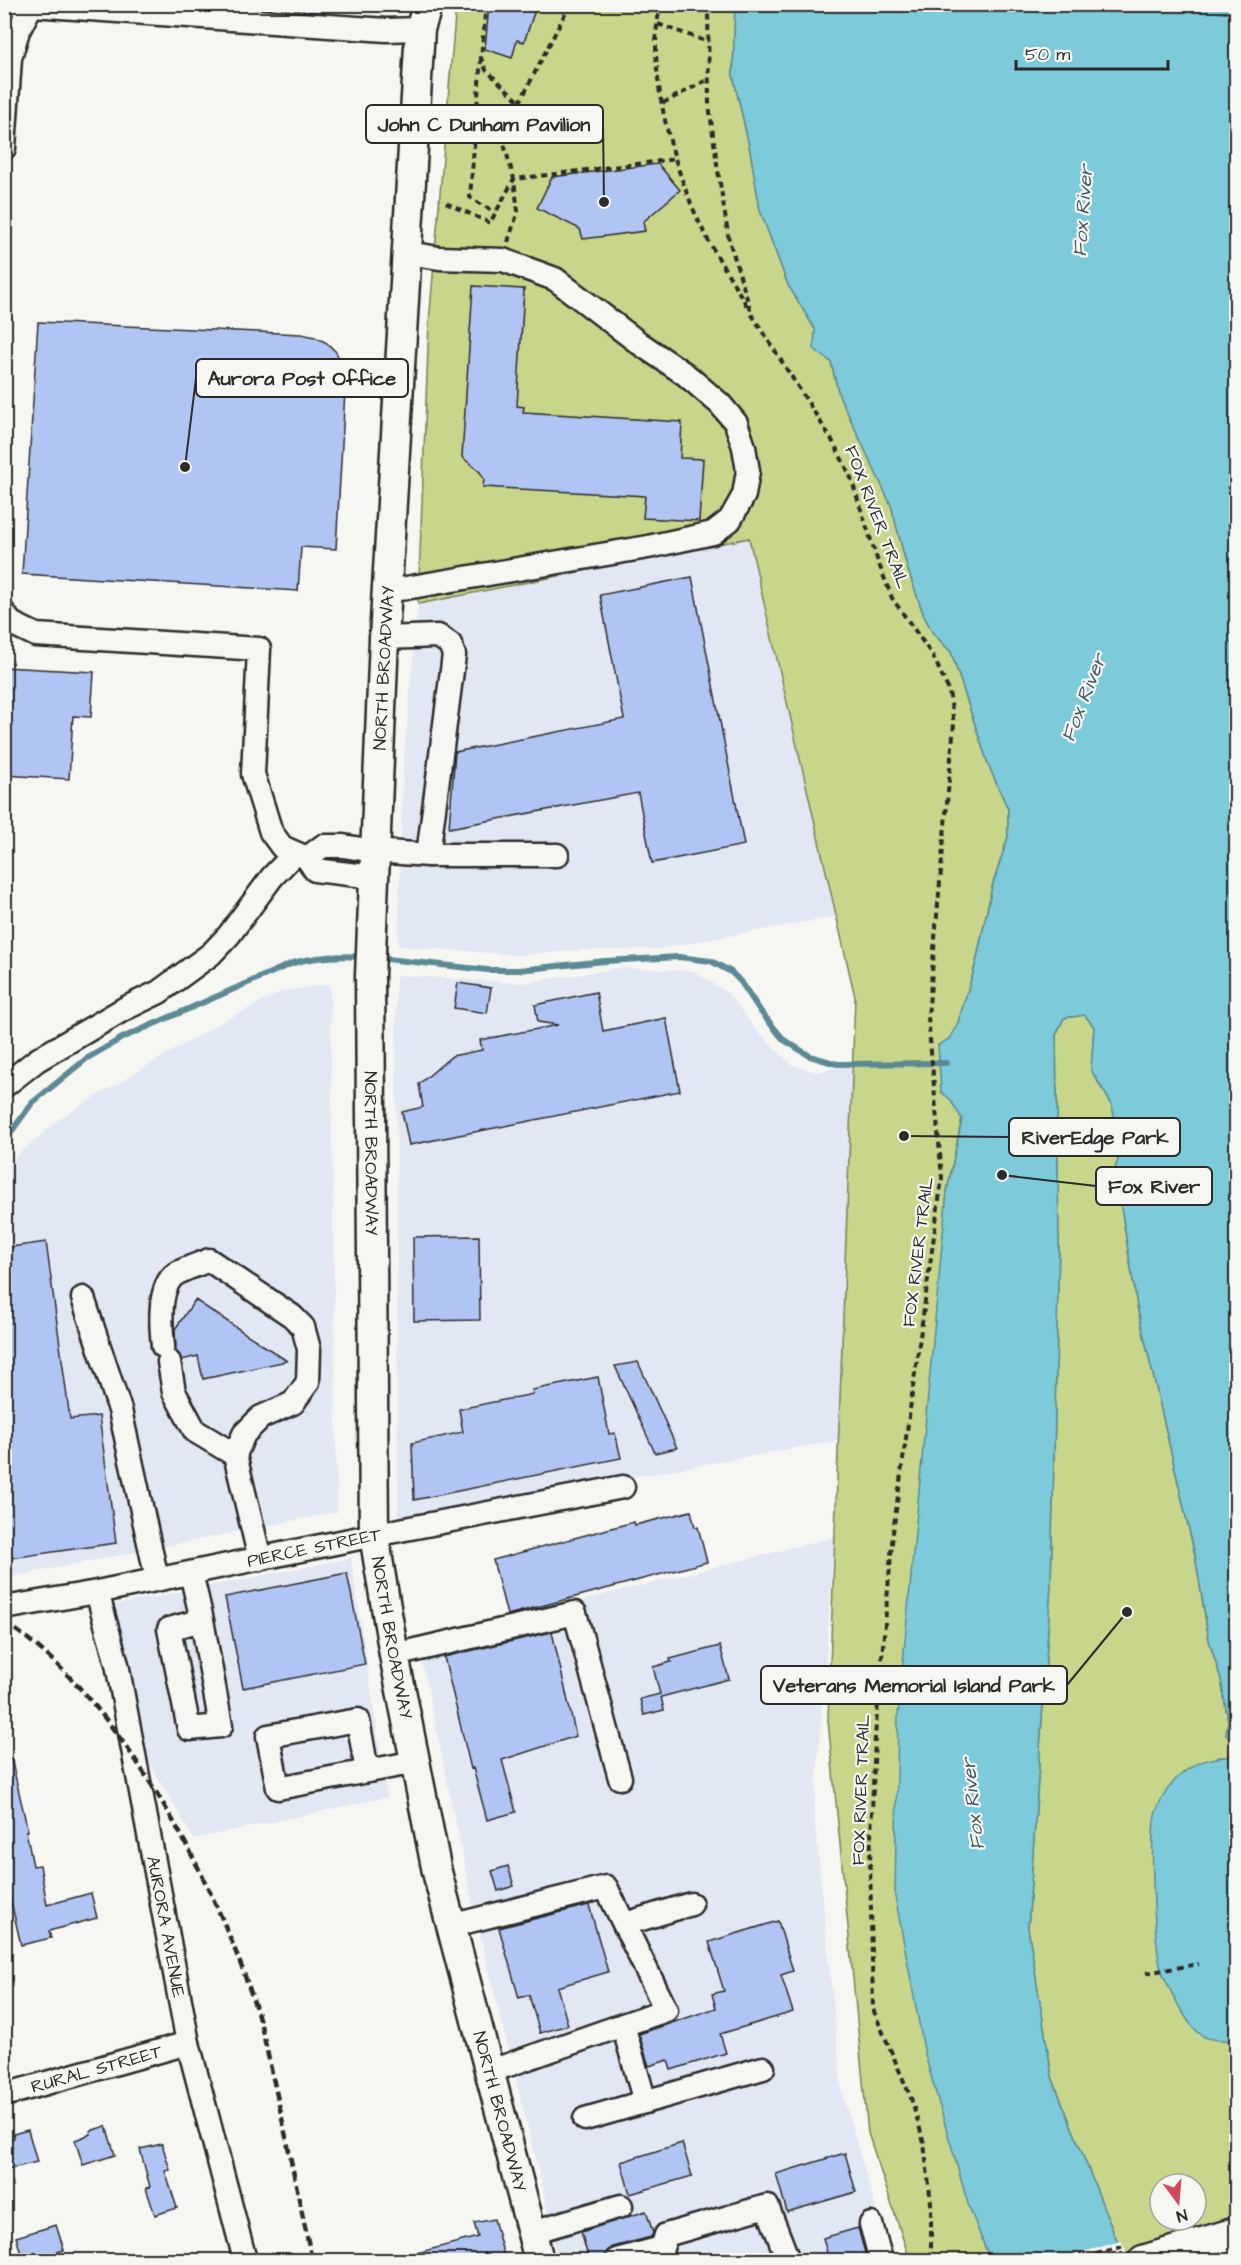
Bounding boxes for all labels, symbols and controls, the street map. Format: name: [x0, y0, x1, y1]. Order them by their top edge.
scale bar: [1016, 33, 1168, 71]
text: 50 m: [1025, 42, 1070, 67]
callout: John C Dunham Pavilion: [366, 105, 603, 143]
text: John C Dunham Pavilion: [377, 111, 590, 139]
water label: Fox River: [1066, 162, 1100, 258]
callout: Aurora Post Office: [196, 359, 408, 397]
text: Aurora Post Office: [208, 365, 396, 393]
street label: FOX RIVER TRAIL: [838, 442, 916, 592]
street label: NORTH BROADWAY: [367, 585, 401, 751]
water label: Fox River: [1054, 648, 1114, 746]
street label: NORTH BROADWAY: [358, 1071, 384, 1236]
callout: RiverEdge Park: [1009, 1118, 1180, 1156]
text: RiverEdge Park: [1022, 1124, 1169, 1153]
callout: Fox River: [1096, 1167, 1212, 1205]
text: Fox River: [1108, 1173, 1201, 1201]
street label: FOX RIVER TRAIL: [896, 1175, 940, 1328]
street label: PIERCE STREET: [245, 1521, 384, 1573]
street label: NORTH BROADWAY: [365, 1555, 419, 1722]
callout: Veterans Memorial Island Park: [761, 1666, 1067, 1704]
text: Veterans Memorial Island Park: [772, 1672, 1056, 1700]
street label: FOX RIVER TRAIL: [846, 1714, 876, 1866]
water label: Fox River: [954, 1755, 992, 1851]
street label: AURORA AVENUE: [141, 1854, 192, 2000]
street label: NORTH BROADWAY: [467, 2029, 533, 2194]
street label: RURAL STREET: [28, 2038, 166, 2099]
north arrow: [1148, 2172, 1208, 2232]
text: N: [1174, 2204, 1190, 2227]

